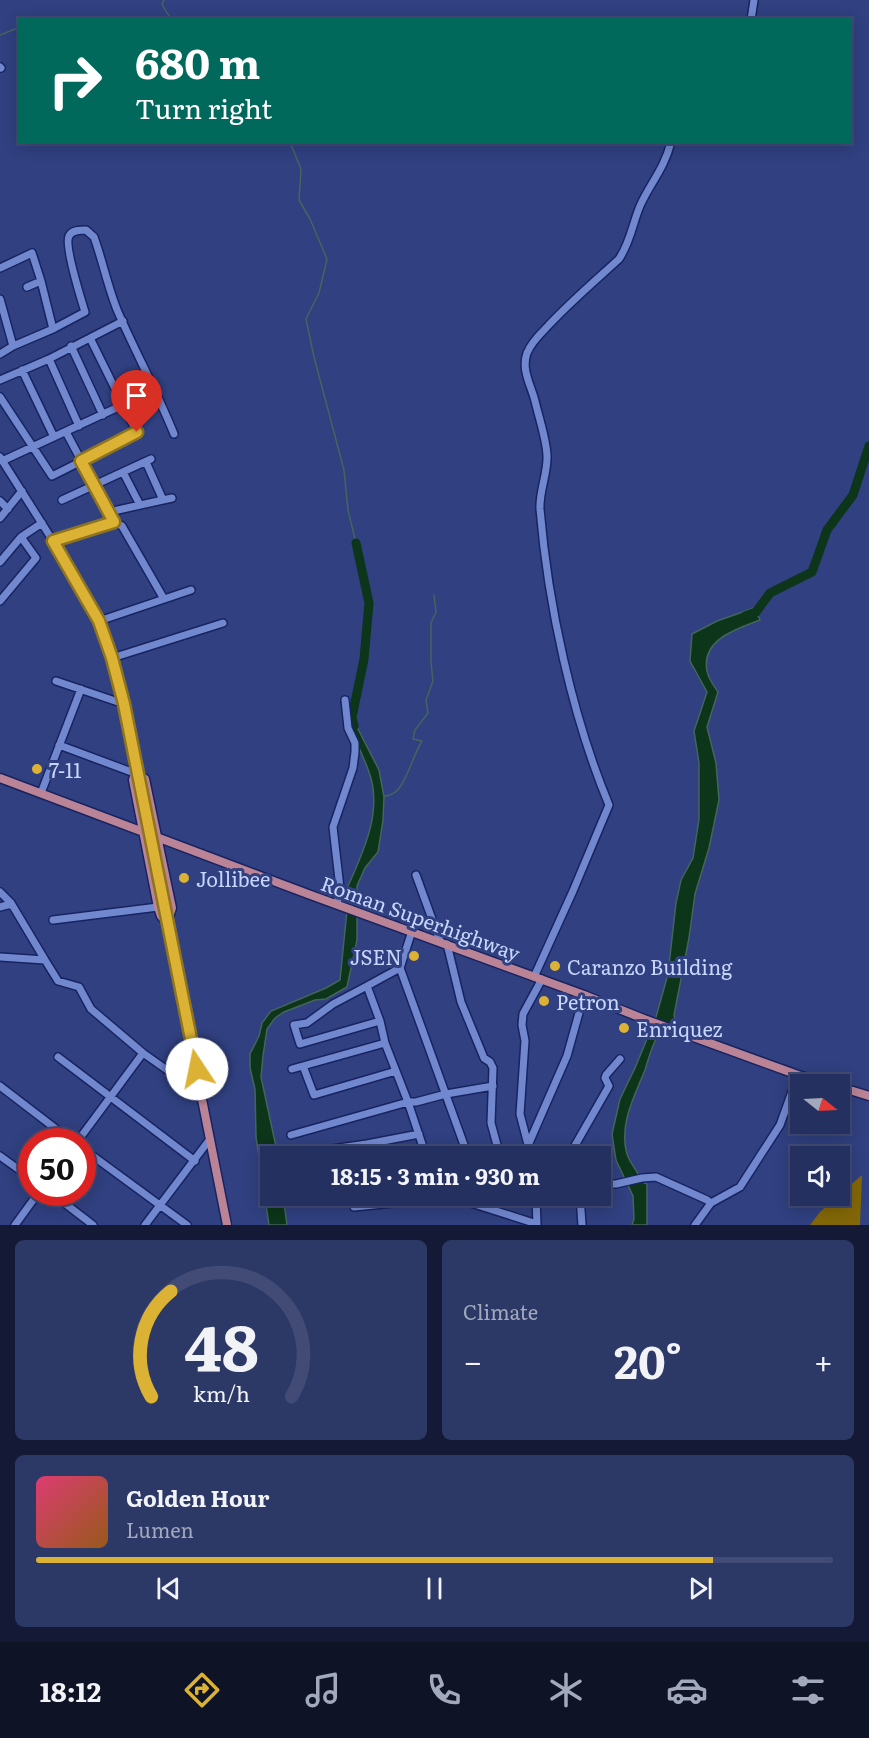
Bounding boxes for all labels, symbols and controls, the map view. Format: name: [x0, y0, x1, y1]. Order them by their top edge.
text: 680 m: [135, 30, 260, 92]
icon: right: [36, 42, 114, 120]
text: Turn right: [135, 87, 272, 127]
pin: [111, 370, 162, 432]
icon: arrive: [120, 379, 153, 412]
place label: 7-11: [49, 754, 81, 784]
marker: 7-11: [30, 762, 44, 776]
place label: Jollibee: [196, 863, 270, 893]
street label: Roman Superhighway: [317, 867, 525, 967]
marker: Jollibee: [177, 871, 191, 885]
place label: JSEN: [350, 941, 402, 971]
marker: JSEN: [407, 949, 421, 963]
place label: Caranzo Building: [567, 951, 733, 981]
marker: Caranzo Building: [548, 959, 562, 973]
place label: Petron: [556, 986, 620, 1016]
marker: Petron: [537, 994, 551, 1008]
place label: Enriquez: [636, 1013, 723, 1043]
marker: Enriquez: [617, 1021, 631, 1035]
position arrow: [165, 1037, 229, 1101]
north arrow: [790, 1074, 850, 1134]
map controls: [790, 1074, 850, 1206]
speed limit sign: 50: [18, 1128, 96, 1206]
button: sound: [790, 1146, 850, 1206]
text: 18:15 · 3 min · 930 m: [331, 1159, 540, 1192]
text: Climate: [463, 1296, 538, 1326]
text: 48: [184, 1298, 258, 1390]
text: 20°: [614, 1326, 682, 1393]
text: −: [463, 1335, 482, 1384]
text: +: [814, 1335, 833, 1384]
text: km/h: [192, 1377, 250, 1409]
text: Golden Hour: [126, 1481, 269, 1514]
text: Lumen: [126, 1514, 194, 1544]
icon: previous: [152, 1572, 185, 1605]
icon: pause: [418, 1572, 451, 1605]
icon: next: [684, 1572, 717, 1605]
icon: directions: [181, 1669, 223, 1711]
icon: music: [302, 1669, 344, 1711]
icon: phone: [423, 1669, 465, 1711]
icon: climate: [545, 1669, 587, 1711]
icon: car: [666, 1669, 708, 1711]
icon: filters: [787, 1669, 829, 1711]
text: 18:12: [40, 1670, 101, 1710]

